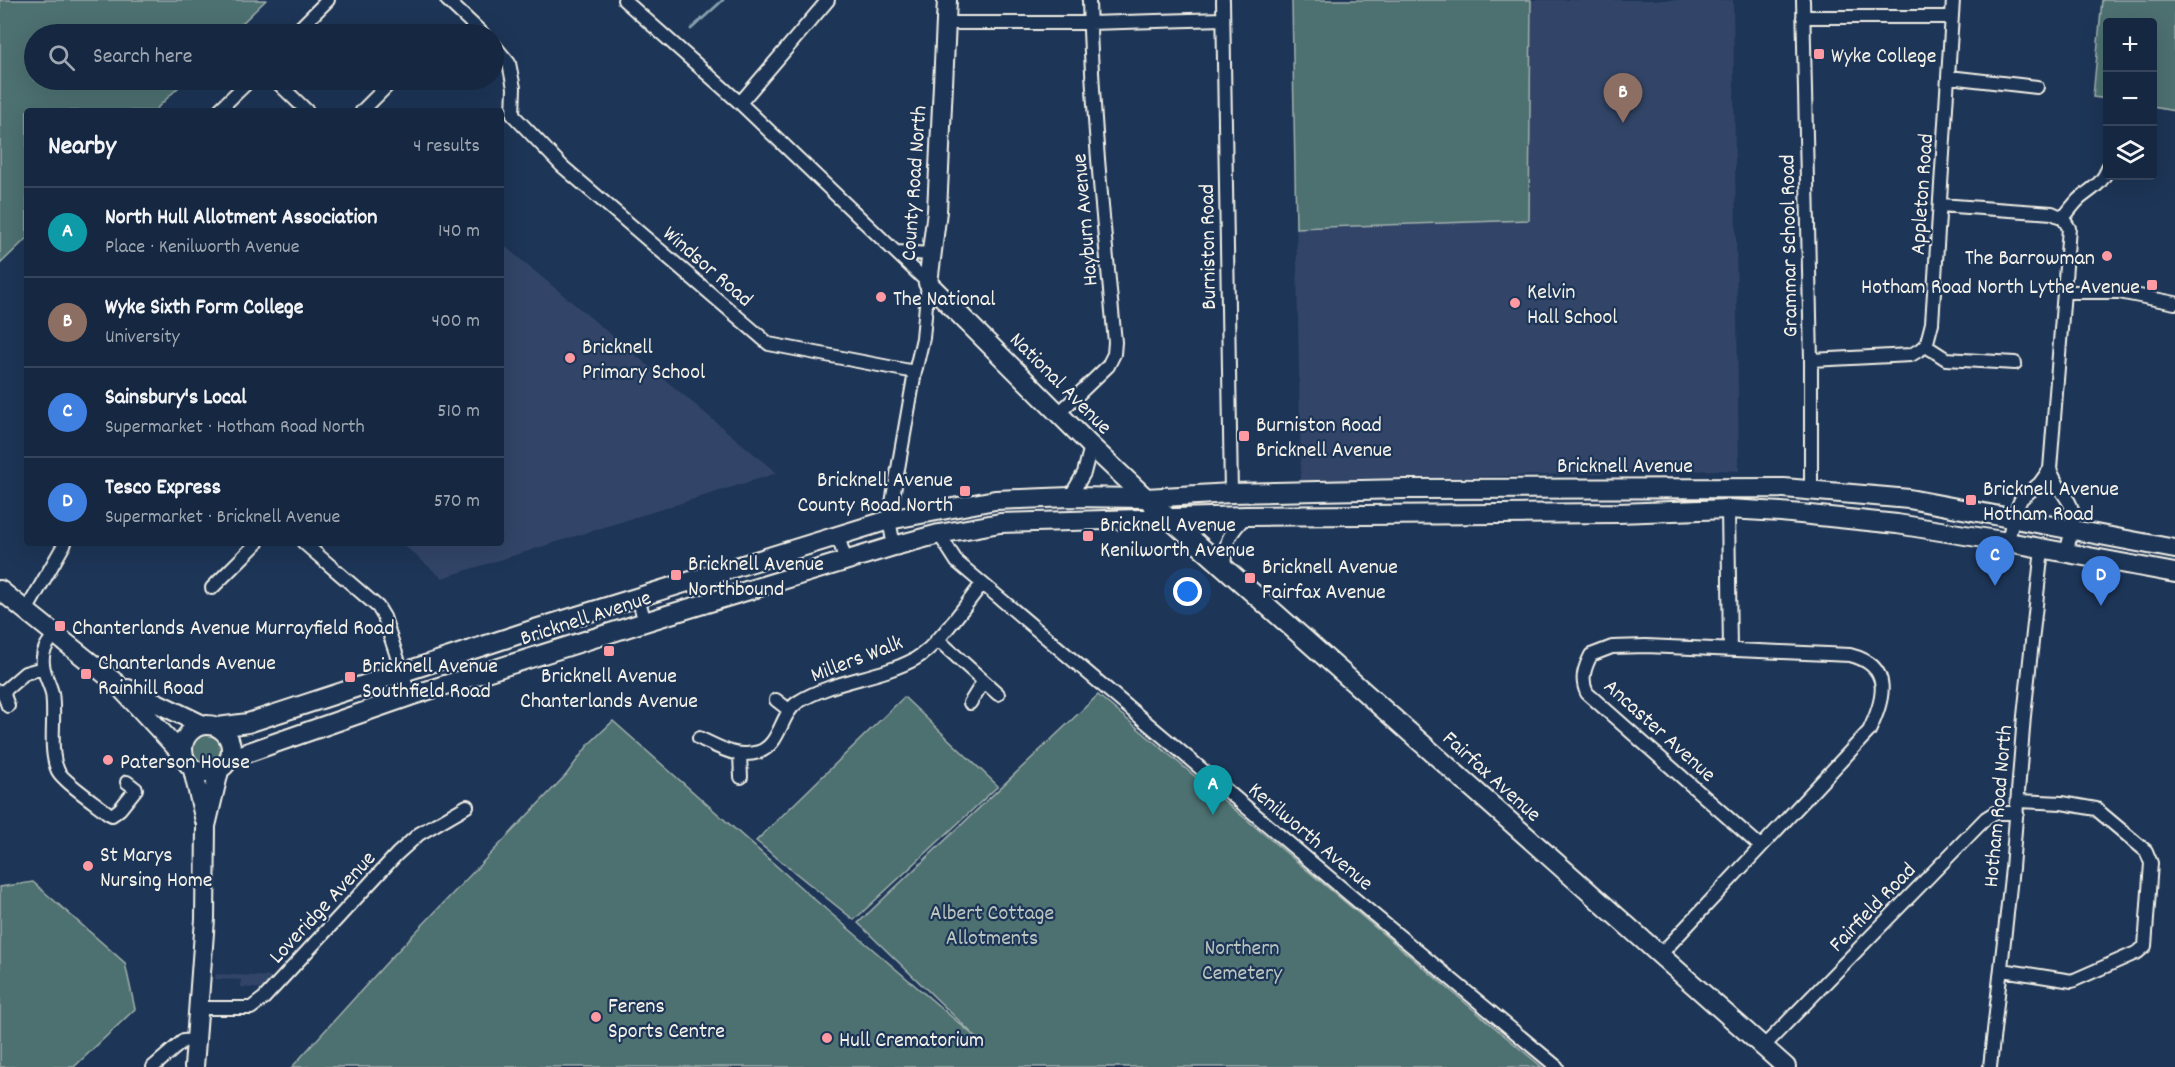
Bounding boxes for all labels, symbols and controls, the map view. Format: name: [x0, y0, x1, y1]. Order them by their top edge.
map controls: [2103, 18, 2157, 180]
button: +: [2103, 18, 2157, 72]
search box: [24, 24, 504, 90]
icon: search: [45, 41, 78, 74]
text: Search here: [93, 42, 192, 73]
place label: Wyke College: [1831, 42, 1936, 73]
marker: Wyke College: [1812, 47, 1826, 61]
button: −: [2103, 72, 2157, 126]
pin: B: [1604, 74, 1642, 123]
street label: County Road North: [895, 105, 936, 262]
button: layers: [2103, 126, 2157, 180]
text: Nearby: [48, 129, 116, 166]
text: 4 results: [413, 133, 480, 161]
street label: Appleton Road: [1904, 133, 1943, 256]
street label: Hayburn Avenue: [1065, 152, 1108, 287]
street label: Grammar School Road: [1773, 154, 1808, 338]
street label: Burniston Road: [1193, 184, 1226, 310]
text: North Hull Allotment Association: [105, 203, 377, 234]
text: A: [62, 218, 73, 246]
text: 140 m: [438, 218, 480, 246]
street label: Windsor Road: [655, 220, 759, 316]
text: Place · Kenilworth Avenue: [105, 234, 300, 262]
place label: The Barrowman: [1965, 244, 2095, 275]
marker: The Barrowman: [2100, 249, 2114, 263]
place label: Hotham Road North Lythe Avenue: [1861, 273, 2140, 304]
place label: Kelvin Hall School: [1527, 278, 1618, 334]
marker: Hotham Road North Lythe Avenue: [2145, 278, 2159, 292]
place label: The National: [893, 285, 995, 316]
marker: The National: [874, 290, 888, 304]
text: Wyke Sixth Form College: [105, 293, 303, 324]
marker: Kelvin Hall School: [1508, 296, 1522, 310]
text: B: [63, 308, 72, 336]
text: 400 m: [432, 308, 480, 336]
text: University: [105, 324, 180, 352]
street label: National Avenue: [1001, 326, 1118, 443]
place label: Bricknell Primary School: [582, 333, 705, 389]
marker: Bricknell Primary School: [563, 351, 577, 365]
text: Sainsbury's Local: [105, 383, 246, 414]
text: C: [63, 398, 72, 426]
text: 510 m: [437, 398, 480, 426]
place label: Burniston Road Bricknell Avenue: [1256, 411, 1392, 467]
text: Supermarket · Hotham Road North: [105, 414, 365, 442]
marker: Burniston Road Bricknell Avenue: [1237, 429, 1251, 443]
street label: Bricknell Avenue: [1557, 452, 1693, 483]
place label: Bricknell Avenue County Road North: [797, 466, 953, 522]
text: Tesco Express: [105, 473, 221, 504]
place label: Bricknell Avenue Hotham Road: [1983, 475, 2119, 531]
marker: Bricknell Avenue County Road North: [958, 484, 972, 498]
text: D: [62, 488, 73, 516]
text: 570 m: [434, 488, 480, 516]
marker: Bricknell Avenue Hotham Road: [1964, 493, 1978, 507]
text: Supermarket · Bricknell Avenue: [105, 504, 340, 532]
place label: Bricknell Avenue Kenilworth Avenue: [1100, 511, 1255, 567]
marker: Bricknell Avenue Kenilworth Avenue: [1081, 529, 1095, 543]
pin: C: [1976, 536, 2014, 586]
place label: Bricknell Avenue Northbound: [688, 550, 824, 606]
place label: Bricknell Avenue Fairfax Avenue: [1262, 553, 1398, 609]
pin: D: [2082, 556, 2120, 606]
marker: Bricknell Avenue Northbound: [669, 568, 683, 582]
marker: Bricknell Avenue Fairfax Avenue: [1243, 571, 1257, 585]
your location: [1173, 577, 1202, 606]
street label: Bricknell Avenue: [517, 584, 656, 655]
place label: Chanterlands Avenue Murrayfield Road: [72, 614, 394, 645]
marker: Chanterlands Avenue Murrayfield Road: [53, 619, 67, 633]
street label: Millers Walk: [807, 628, 908, 692]
marker: Bricknell Avenue Chanterlands Avenue: [602, 644, 616, 658]
place label: Chanterlands Avenue Rainhill Road: [98, 649, 276, 705]
place label: Bricknell Avenue Southfield Road: [362, 652, 498, 708]
place label: Bricknell Avenue Chanterlands Avenue: [520, 662, 698, 718]
marker: Chanterlands Avenue Rainhill Road: [79, 667, 93, 681]
marker: Bricknell Avenue Southfield Road: [343, 670, 357, 684]
street label: Ancaster Avenue: [1596, 673, 1722, 791]
street label: Hotham Road North: [1977, 724, 2022, 889]
street label: Fairfax Avenue: [1434, 725, 1547, 831]
place label: Paterson House: [120, 748, 250, 779]
marker: Paterson House: [101, 753, 115, 767]
pin: A: [1194, 766, 1232, 815]
street label: Kenilworth Avenue: [1240, 776, 1379, 899]
place label: St Marys Nursing Home: [100, 841, 213, 897]
street label: Loveridge Avenue: [263, 845, 384, 972]
street label: Fairfield Road: [1823, 857, 1924, 960]
marker: St Marys Nursing Home: [81, 859, 95, 873]
park label: Albert Cottage Allotments: [930, 899, 1054, 955]
park label: Northern Cemetery: [1202, 934, 1283, 990]
place label: Ferens Sports Centre: [608, 992, 725, 1048]
marker: Ferens Sports Centre: [589, 1010, 603, 1024]
place label: Hull Crematorium: [839, 1026, 984, 1057]
marker: Hull Crematorium: [820, 1031, 834, 1045]

